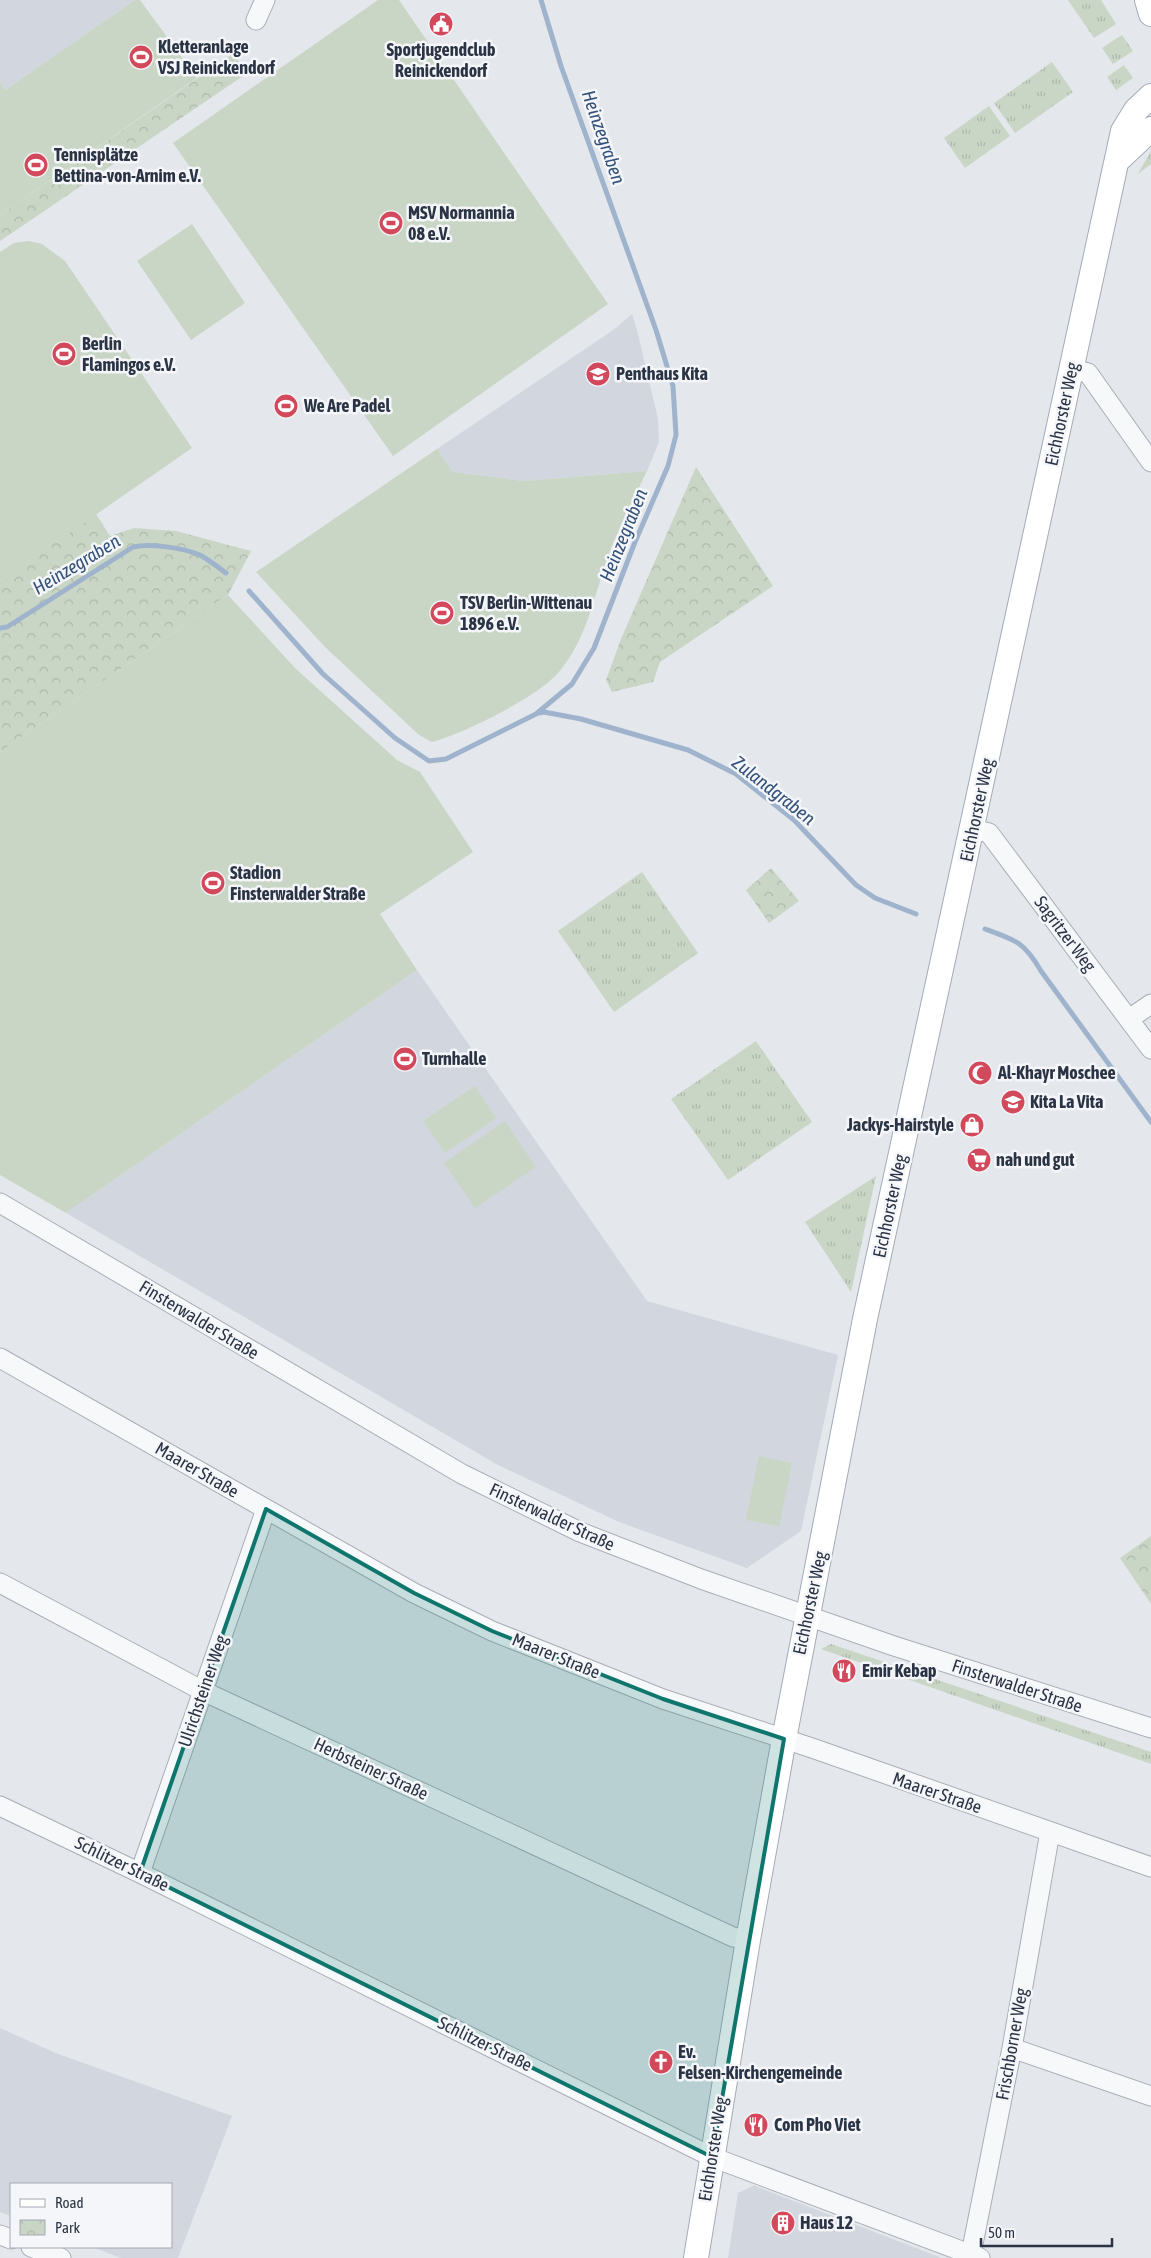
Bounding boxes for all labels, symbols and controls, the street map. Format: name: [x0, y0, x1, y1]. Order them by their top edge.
public building icon: Sportjugendclub Reinickendorf: [428, 11, 454, 37]
place label: Kletteranlage VSJ Reinickendorf: [157, 36, 276, 78]
place label: Sportjugendclub Reinickendorf: [386, 39, 496, 81]
sports icon: Kletteranlage VSJ Reinickendorf: [128, 44, 154, 70]
water label: Heinzegraben: [578, 87, 630, 187]
place label: Tennisplätze Bettina-von-Arnim e.V.: [54, 144, 201, 186]
sports icon: Tennisplätze Bettina-von-Arnim e.V.: [23, 152, 49, 178]
place label: MSV Normannia 08 e.V.: [408, 202, 515, 244]
sports icon: MSV Normannia 08 e.V.: [378, 210, 404, 236]
place label: Berlin Flamingos e.V.: [82, 333, 176, 375]
sports icon: Berlin Flamingos e.V.: [51, 341, 77, 367]
street label: Eichhorster Weg: [1040, 360, 1083, 468]
school or university icon: Penthaus Kita: [585, 361, 611, 387]
place label: Penthaus Kita: [616, 363, 708, 384]
sports icon: We Are Padel: [273, 393, 299, 419]
place label: We Are Padel: [303, 395, 390, 416]
water label: Heinzegraben: [594, 486, 652, 584]
water label: Heinzegraben: [28, 529, 124, 599]
place label: TSV Berlin-Wittenau 1896 e.V.: [460, 592, 593, 634]
sports icon: TSV Berlin-Wittenau 1896 e.V.: [429, 600, 455, 626]
water label: Zulandgraben: [728, 751, 820, 829]
street label: Eichhorster Weg: [955, 756, 998, 864]
place label: Stadion Finsterwalder Straße: [230, 862, 366, 904]
sports icon: Stadion Finsterwalder Straße: [200, 870, 226, 896]
street label: Sagritzer Weg: [1030, 892, 1101, 976]
sports icon: Turnhalle: [392, 1046, 418, 1072]
place label: Turnhalle: [422, 1048, 486, 1069]
mosque icon: Al-Khayr Moschee: [967, 1060, 993, 1086]
place label: Al-Khayr Moschee: [997, 1062, 1116, 1083]
school or university icon: Kita La Vita: [1000, 1089, 1026, 1115]
place label: Kita La Vita: [1030, 1091, 1103, 1112]
shop icon: Jackys-Hairstyle: [959, 1112, 985, 1138]
place label: Jackys-Hairstyle: [846, 1114, 954, 1135]
supermarket icon: nah und gut: [966, 1147, 992, 1173]
place label: nah und gut: [996, 1149, 1075, 1170]
street label: Eichhorster Weg: [868, 1152, 911, 1260]
street label: Finsterwalder Straße: [136, 1276, 263, 1364]
street label: Maarer Straße: [152, 1437, 243, 1502]
street label: Finsterwalder Straße: [486, 1478, 618, 1555]
street label: Eichhorster Weg: [788, 1549, 831, 1657]
street label: Maarer Straße: [509, 1628, 603, 1683]
street label: Ulrichsteiner Weg: [174, 1632, 232, 1750]
street label: Finsterwalder Straße: [949, 1655, 1085, 1716]
restaurant icon: Emir Kebap: [831, 1658, 857, 1684]
place label: Emir Kebap: [862, 1660, 937, 1681]
street label: Herbsteiner Straße: [311, 1733, 432, 1804]
street label: Maarer Straße: [890, 1767, 984, 1818]
street label: Schlitzer Straße: [72, 1832, 173, 1895]
street label: Frischborner Weg: [991, 1986, 1032, 2102]
street label: Schlitzer Straße: [435, 2012, 536, 2075]
place label: Ev. Felsen-Kirchengemeinde: [678, 2041, 842, 2083]
church icon: Ev. Felsen-Kirchengemeinde: [648, 2049, 674, 2075]
street label: Eichhorster Weg: [694, 2095, 731, 2203]
restaurant icon: Com Pho Viet: [743, 2112, 769, 2138]
place label: Com Pho Viet: [774, 2114, 862, 2135]
legend: [10, 2183, 172, 2248]
text: Road: [55, 2194, 84, 2211]
building icon: Haus 12: [770, 2210, 796, 2236]
place label: Haus 12: [800, 2212, 853, 2233]
scale bar: [981, 2216, 1112, 2248]
text: Park: [55, 2219, 80, 2236]
text: 50 m: [988, 2224, 1015, 2241]

